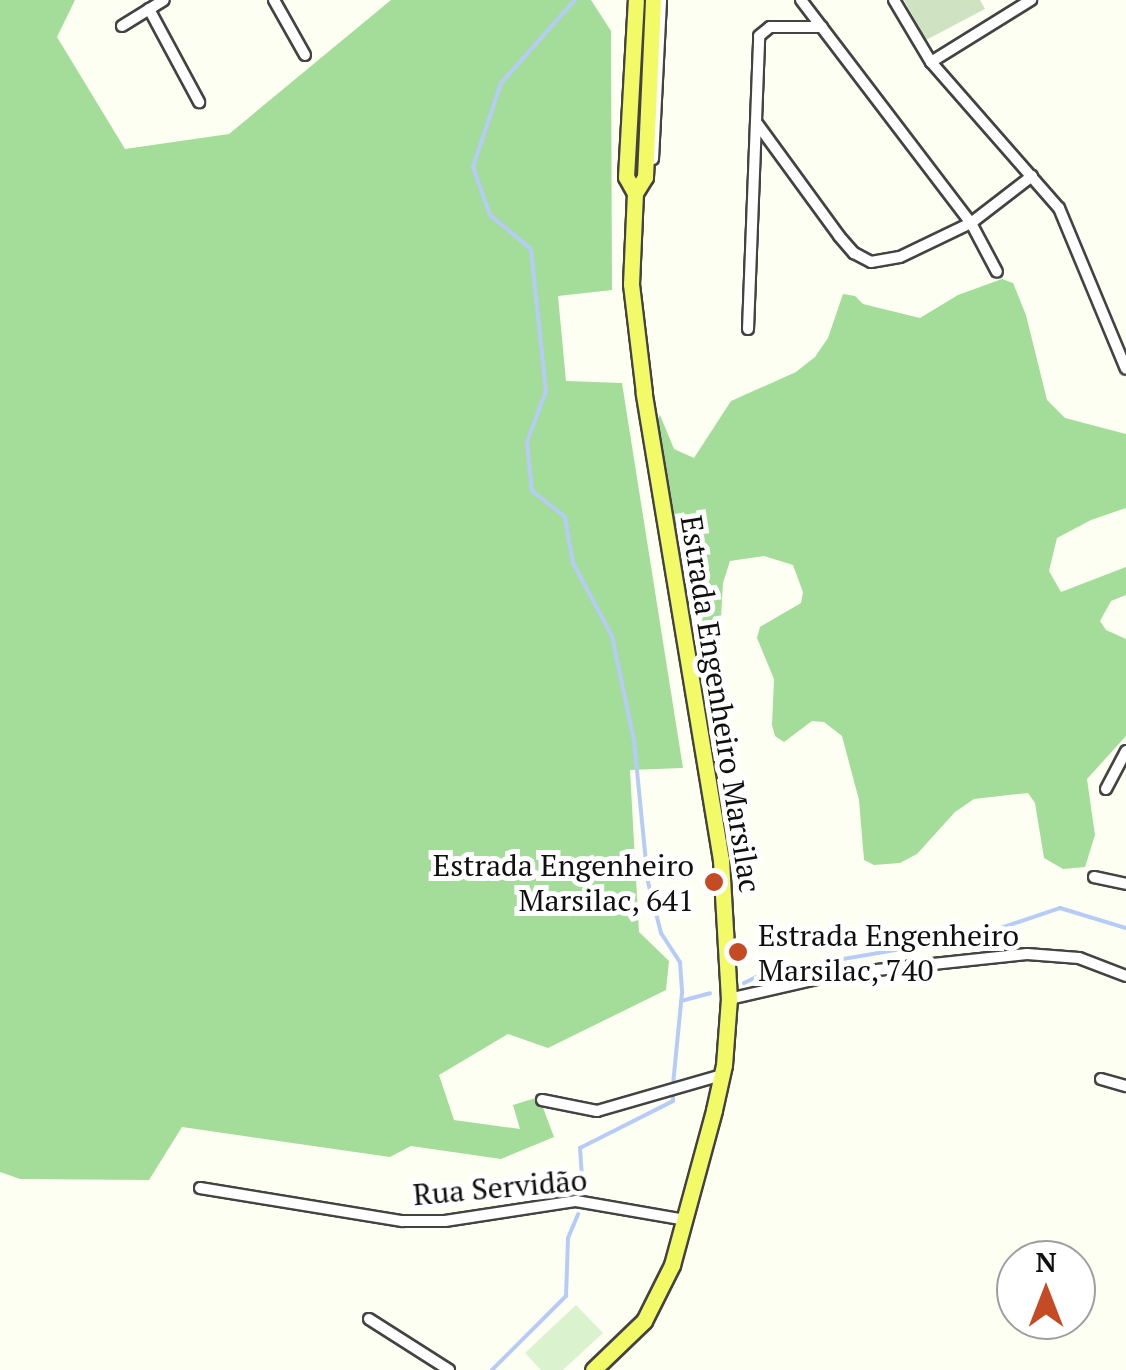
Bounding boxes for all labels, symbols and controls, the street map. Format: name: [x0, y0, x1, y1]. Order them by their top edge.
street label: Estrada Engenheiro Marsilac: [673, 513, 769, 895]
place label: Estrada Engenheiro Marsilac, 641: [433, 847, 694, 918]
marker: Estrada Engenheiro Marsilac, 641: [703, 871, 725, 893]
place label: Estrada Engenheiro Marsilac, 740: [758, 917, 1019, 988]
marker: Estrada Engenheiro Marsilac, 740: [727, 941, 749, 963]
street label: Rua Servidão: [411, 1161, 589, 1213]
north arrow: [996, 1240, 1096, 1340]
text: N: [1035, 1243, 1057, 1280]

